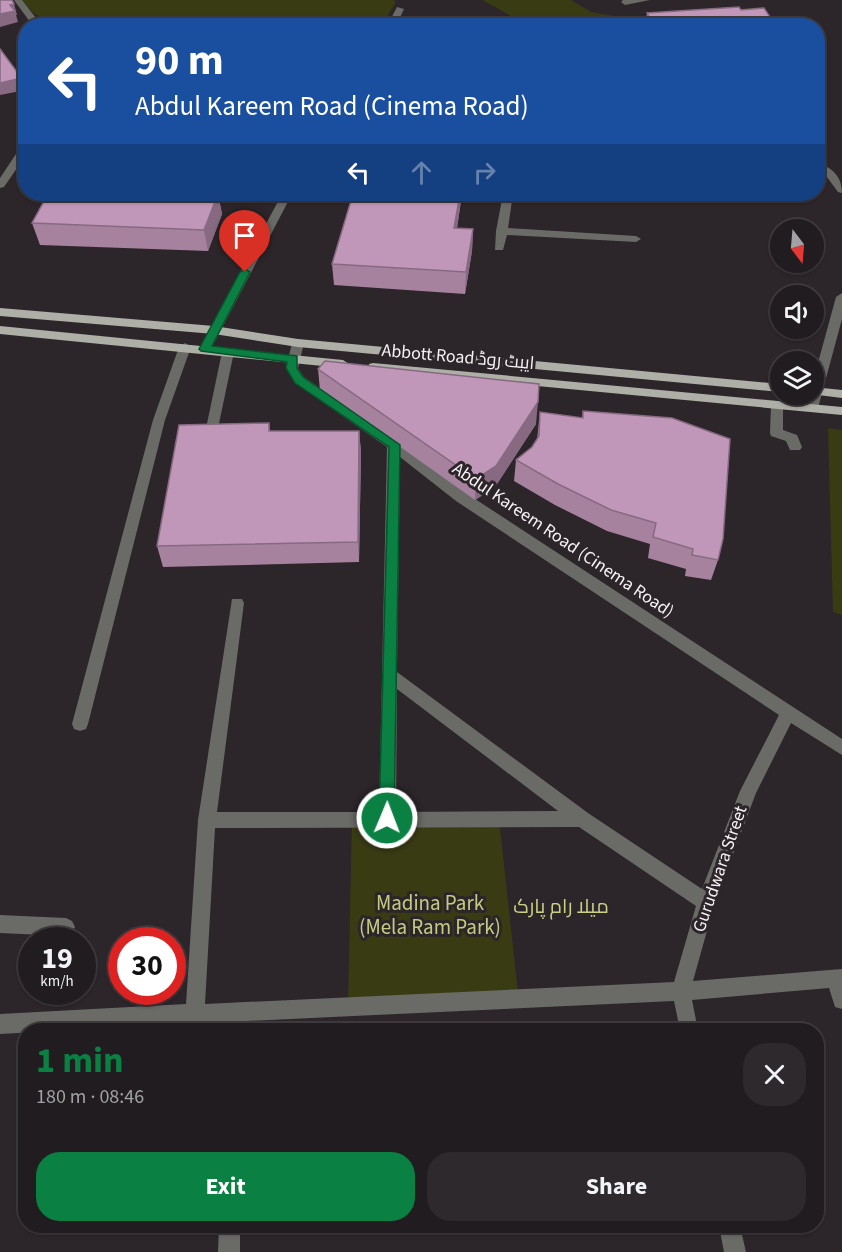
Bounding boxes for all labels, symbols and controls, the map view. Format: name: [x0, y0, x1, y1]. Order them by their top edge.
text: 90 m: [135, 31, 224, 91]
icon: left: [36, 42, 114, 120]
text: Abdul Kareem Road (Cinema Road): [135, 87, 529, 126]
icon: left: [342, 156, 375, 189]
icon: ahead: [405, 156, 438, 189]
icon: right: [468, 156, 501, 189]
pin: [219, 210, 270, 272]
icon: arrive: [228, 219, 261, 252]
north arrow: [770, 219, 824, 273]
map controls: [770, 219, 824, 405]
button: sound: [770, 285, 824, 339]
street label: Abbott Road ایبٹ روڈ: [381, 338, 535, 376]
button: layers: [770, 351, 824, 405]
street label: Abdul Kareem Road (Cinema Road): [447, 456, 679, 624]
position arrow: [355, 786, 419, 850]
street label: Gurudwara Street: [687, 802, 753, 936]
park label: Madina Park (Mela Ram Park): [359, 888, 501, 942]
district label: میلا رام پارک: [513, 893, 609, 921]
speed limit sign: 30: [108, 927, 186, 1005]
text: 19: [41, 937, 73, 980]
text: km/h: [40, 971, 74, 992]
text: 1 min: [36, 1035, 124, 1086]
button: close: [743, 1043, 806, 1106]
text: 180 m · 08:46: [36, 1083, 144, 1111]
button: Exit: [36, 1152, 415, 1221]
button: Share: [427, 1152, 806, 1221]

